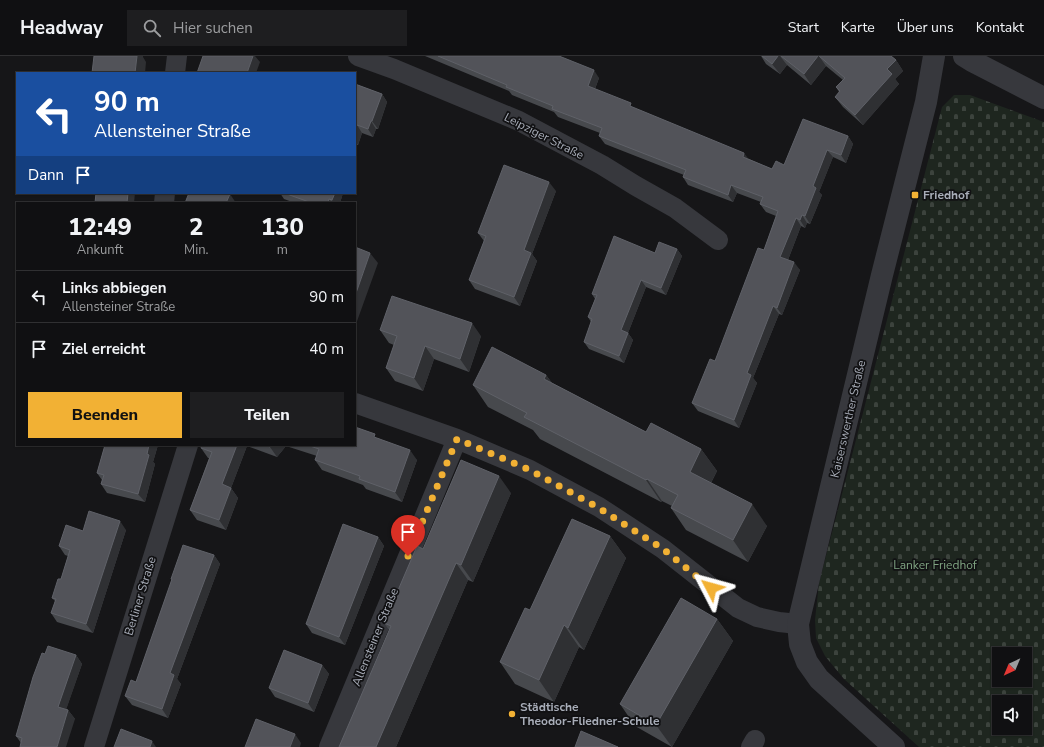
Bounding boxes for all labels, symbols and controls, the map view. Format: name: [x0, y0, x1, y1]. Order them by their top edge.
search box: [127, 10, 407, 46]
text: Headway: [20, 15, 103, 41]
icon: search: [141, 17, 163, 39]
text: Hier suchen: [173, 18, 253, 38]
text: Start: [788, 18, 819, 37]
text: Karte: [841, 18, 875, 37]
text: Über uns: [897, 18, 954, 37]
text: Kontakt: [976, 18, 1024, 37]
text: 90 m: [94, 83, 160, 121]
icon: left: [28, 88, 80, 140]
street label: Leipziger Straße: [501, 109, 587, 163]
text: Allensteiner Straße: [94, 119, 251, 143]
icon: arrive: [72, 164, 94, 186]
text: Dann: [28, 165, 64, 185]
place label: Friedhof: [923, 187, 970, 203]
marker: Friedhof: [910, 190, 920, 200]
text: 12:49: [68, 211, 132, 243]
text: 2: [189, 211, 204, 243]
text: 130: [261, 211, 304, 243]
text: Ankunft: [77, 241, 123, 259]
text: Min.: [184, 241, 209, 259]
text: m: [277, 241, 288, 259]
text: Links abbiegen: [62, 278, 166, 298]
icon: left: [28, 286, 50, 308]
text: 90 m: [309, 287, 344, 307]
text: Allensteiner Straße: [62, 298, 175, 316]
icon: arrive: [28, 338, 50, 360]
text: Ziel erreicht: [62, 339, 145, 359]
text: 40 m: [309, 339, 344, 359]
street label: Kaiserswerther Straße: [827, 359, 869, 479]
button: Beenden: [28, 392, 182, 438]
button: Teilen: [190, 392, 344, 438]
pin: [391, 515, 425, 556]
icon: arrive: [397, 521, 419, 543]
street label: Berliner Straße: [120, 555, 160, 637]
park label: Lanker Friedhof: [893, 557, 978, 573]
position arrow: [690, 567, 732, 609]
street label: Allensteiner Straße: [348, 586, 402, 688]
north arrow: [992, 647, 1032, 687]
map controls: [992, 647, 1032, 735]
button: sound: [992, 695, 1032, 735]
place label: Städtische Theodor-Fliedner-Schule: [520, 699, 660, 729]
marker: Städtische Theodor-Fliedner-Schule: [507, 709, 517, 719]

